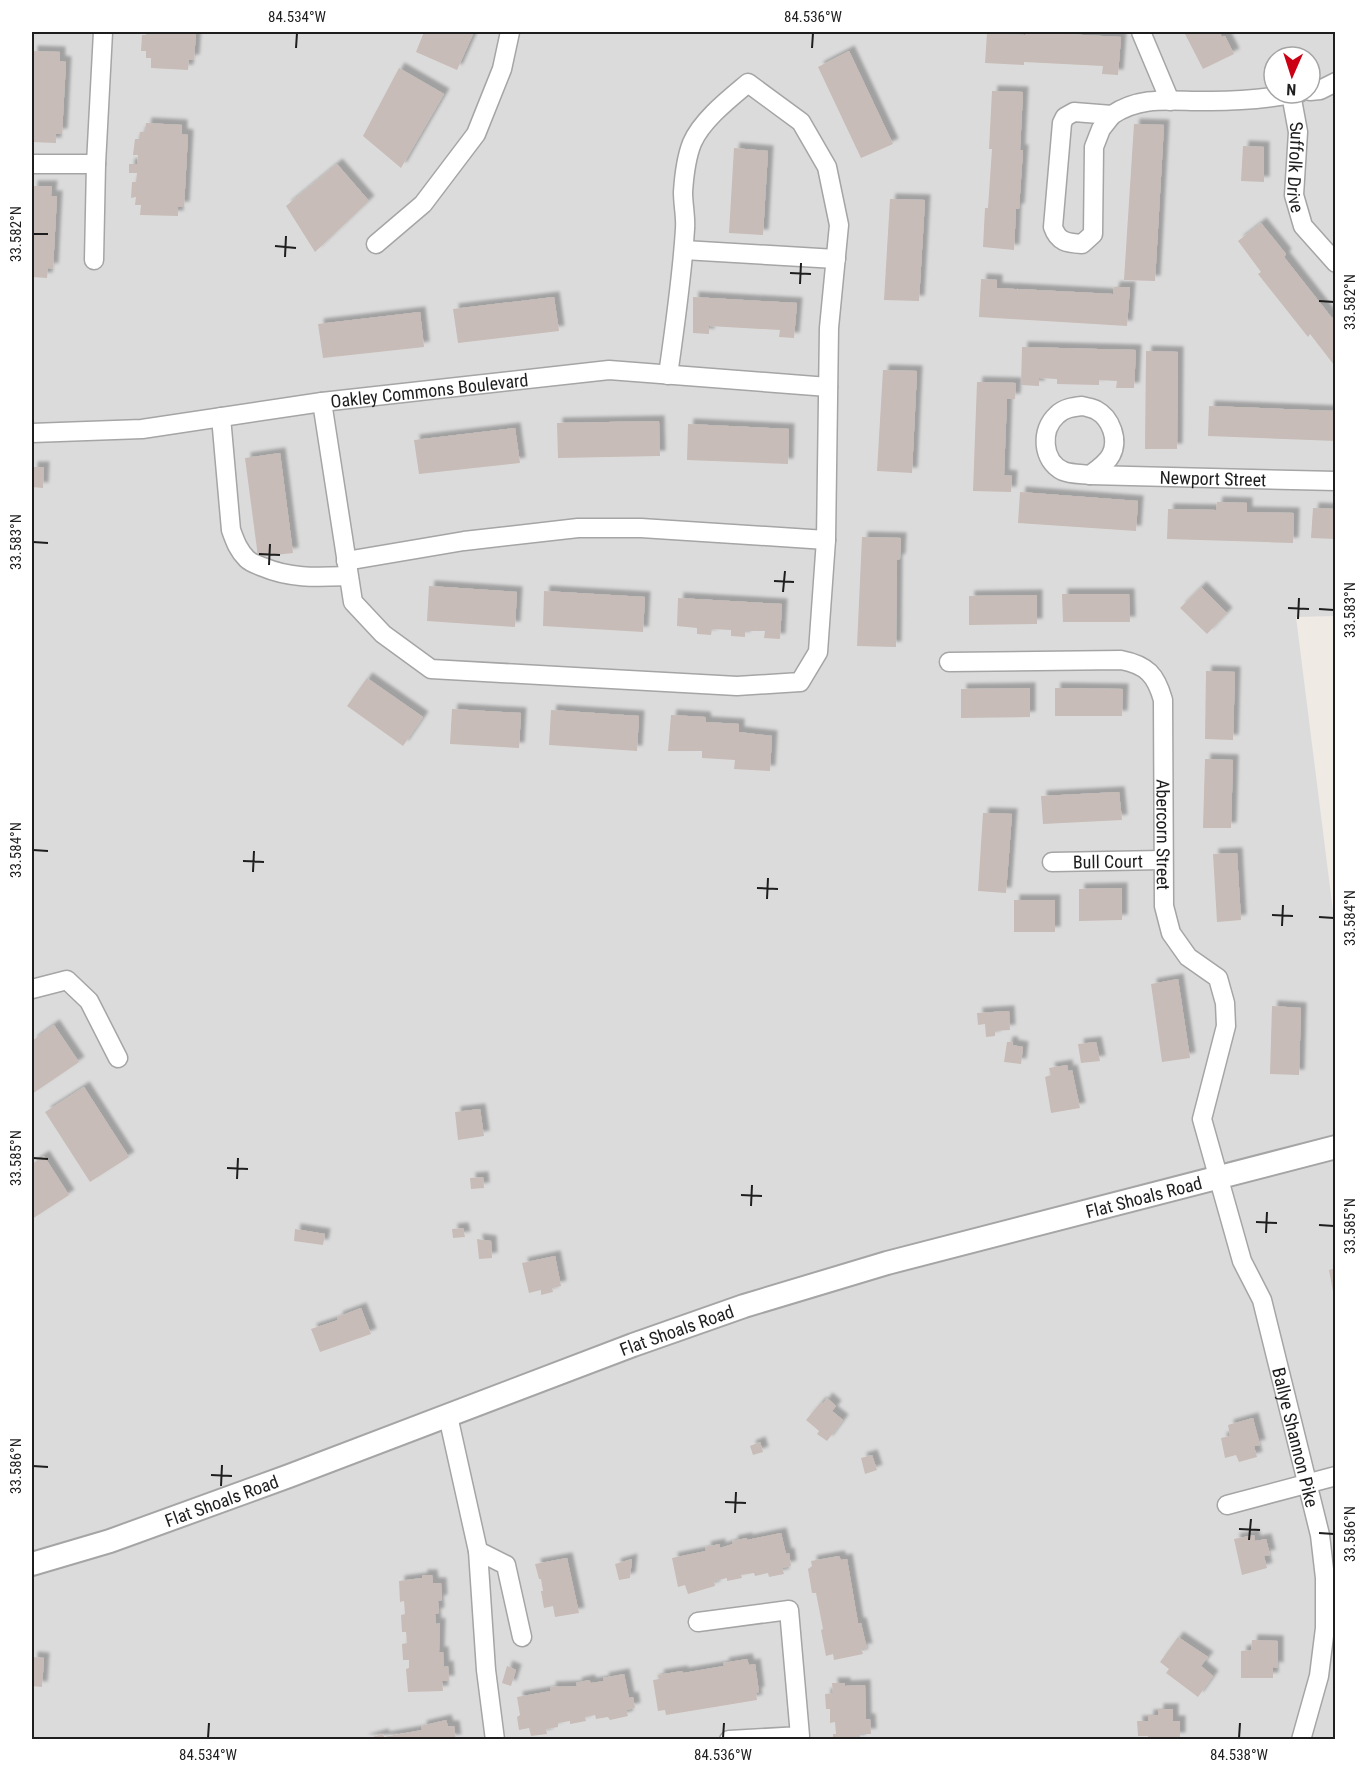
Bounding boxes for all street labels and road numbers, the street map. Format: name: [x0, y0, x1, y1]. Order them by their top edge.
street label: Suffolk Drive: [1283, 120, 1309, 215]
street label: Oakley Commons Boulevard: [329, 369, 529, 411]
street label: Newport Street: [1159, 466, 1267, 490]
street label: Abercorn Street: [1153, 779, 1174, 890]
street label: Bull Court: [1073, 850, 1143, 872]
street label: Flat Shoals Road: [1083, 1172, 1204, 1222]
street label: Flat Shoals Road: [617, 1300, 736, 1360]
street label: Ballye Shannon Pike: [1269, 1365, 1323, 1509]
street label: Flat Shoals Road: [162, 1470, 281, 1531]

